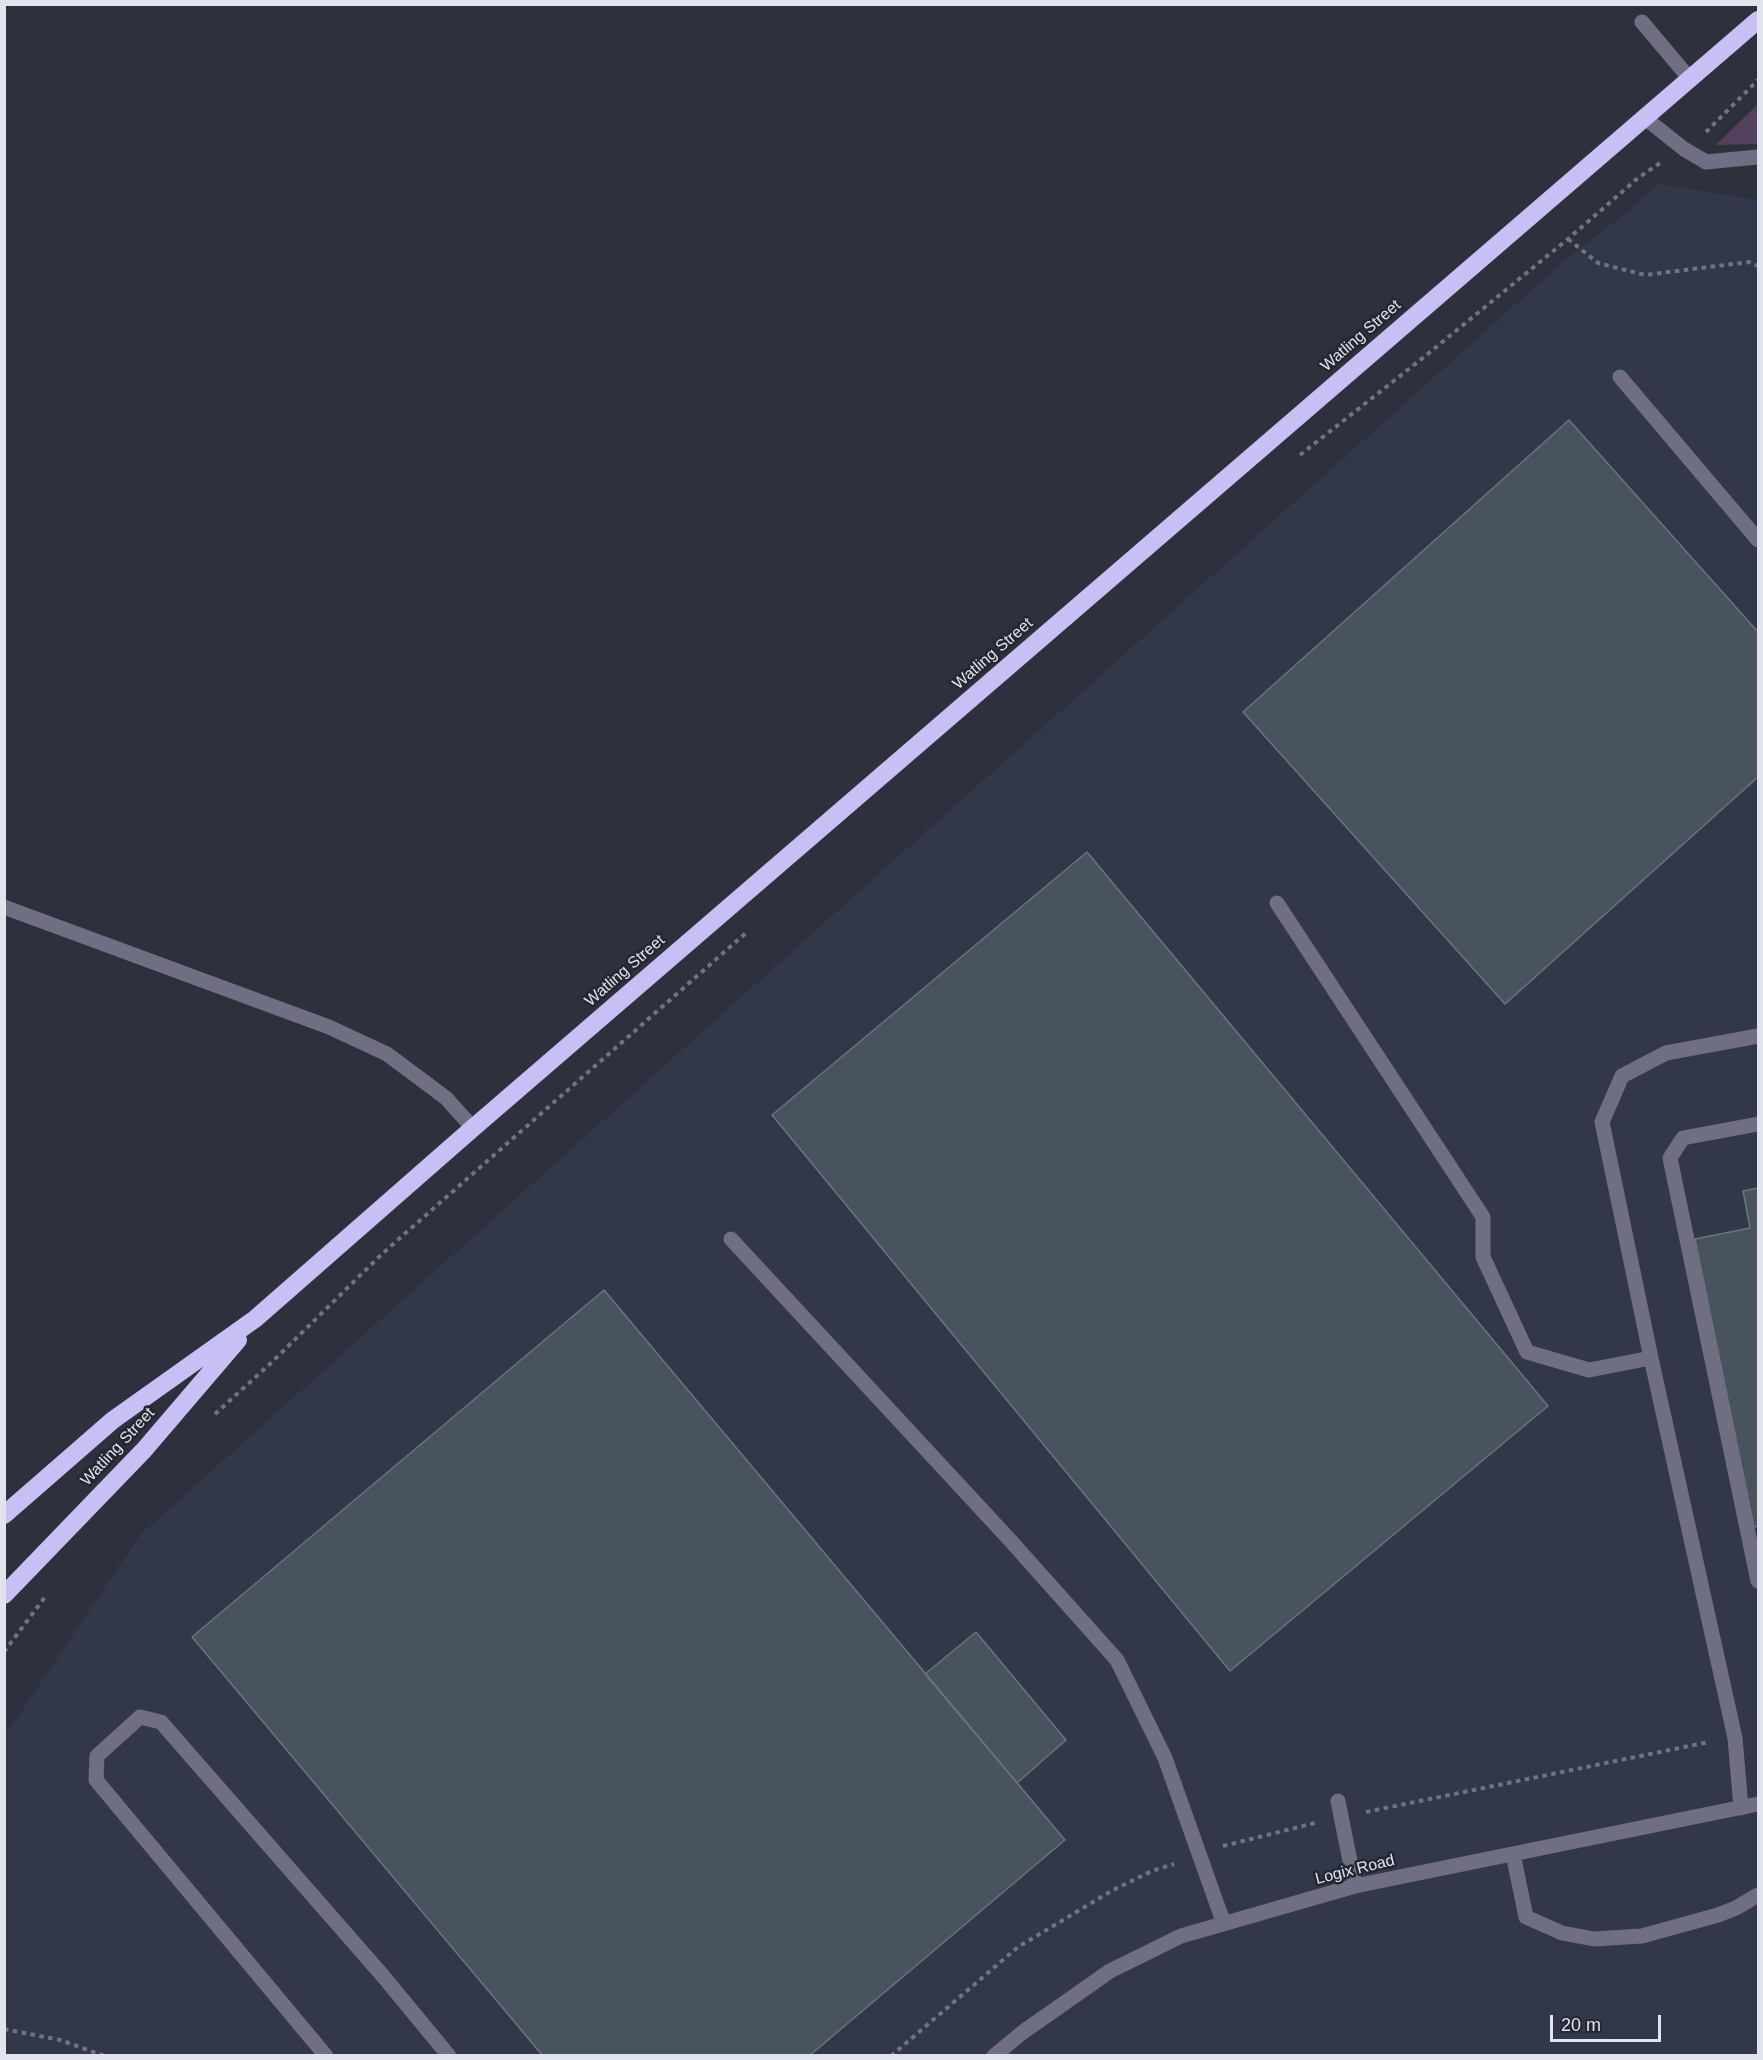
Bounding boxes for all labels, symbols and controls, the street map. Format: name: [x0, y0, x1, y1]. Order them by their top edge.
street label: Watling Street: [1317, 296, 1405, 376]
street label: Watling Street: [949, 614, 1037, 694]
street label: Watling Street: [581, 931, 669, 1011]
street label: Watling Street: [77, 1404, 159, 1490]
street label: Logix Road: [1313, 1851, 1397, 1889]
scale bar: [1553, 2003, 1664, 2041]
text: 20 m: [1561, 2015, 1601, 2035]

